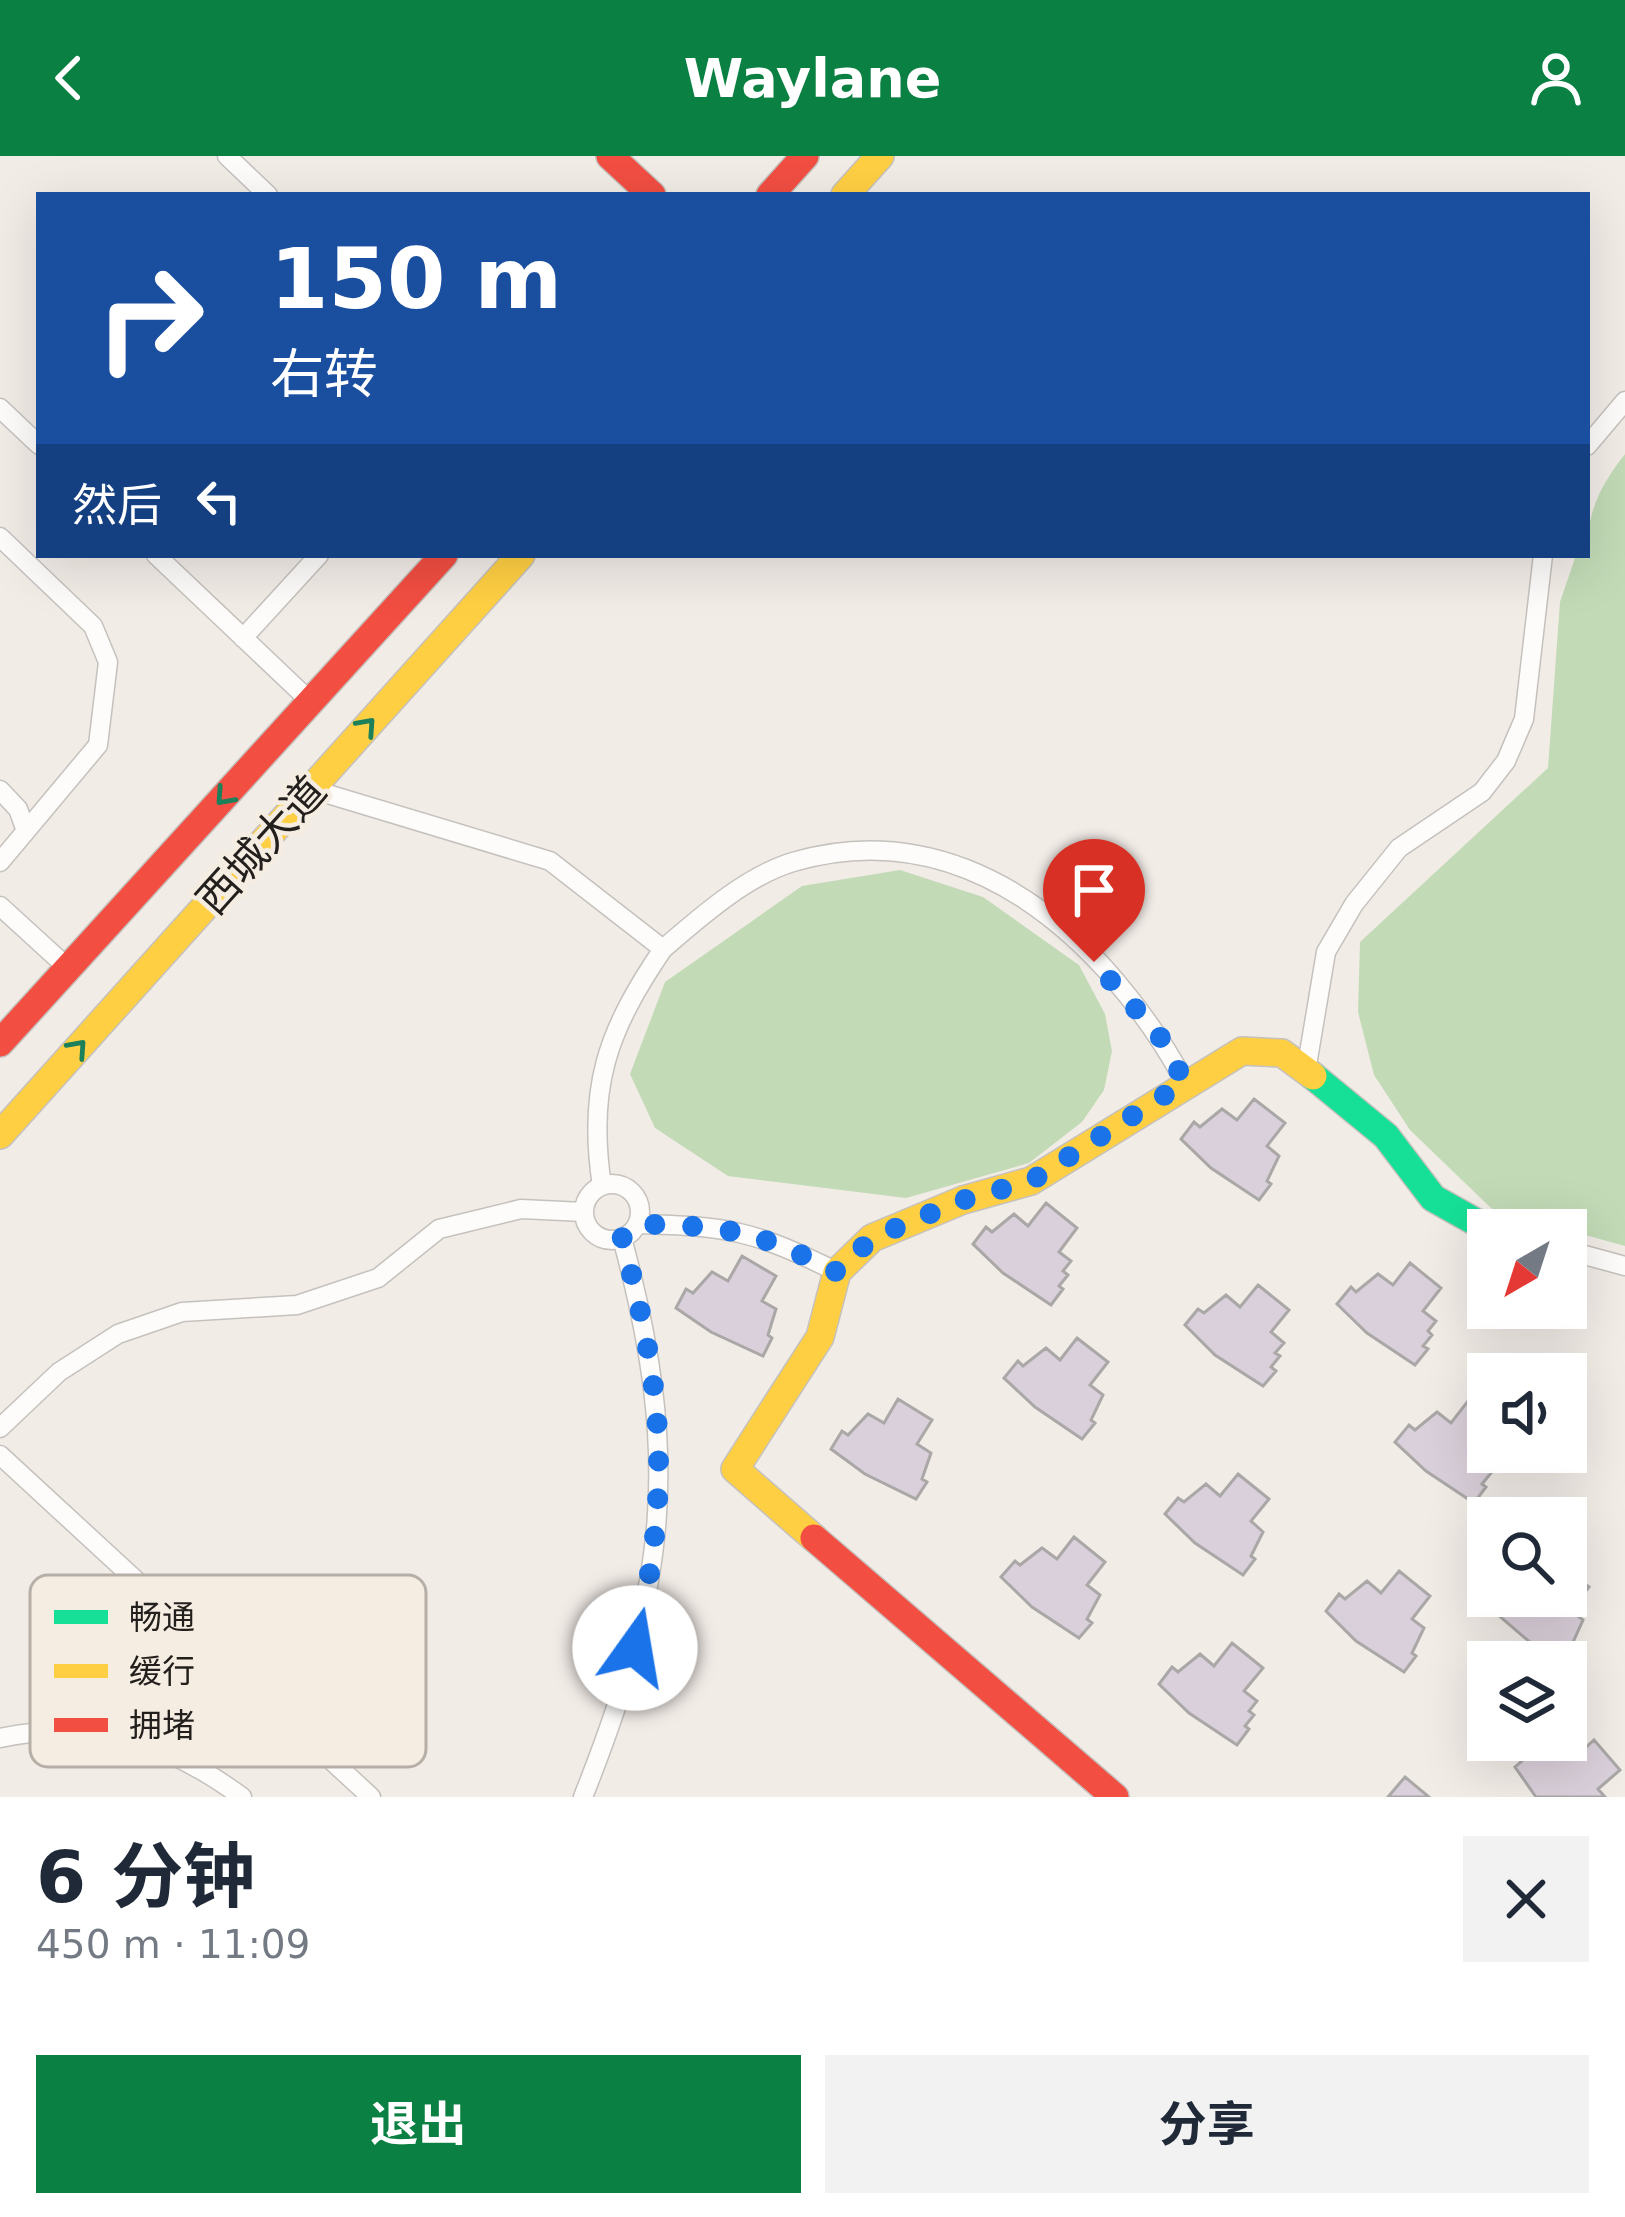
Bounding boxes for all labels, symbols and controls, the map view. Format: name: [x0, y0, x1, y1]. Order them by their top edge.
icon: back: [36, 45, 102, 111]
icon: person: [1523, 45, 1589, 111]
text: Waylane: [684, 47, 941, 110]
text: 150 m: [270, 230, 562, 328]
icon: right: [72, 240, 228, 396]
text: 右转: [270, 343, 378, 406]
icon: left: [186, 468, 252, 534]
text: 然后: [72, 479, 162, 532]
one-way arrow: [353, 719, 374, 740]
street label: 西城大道: [187, 767, 336, 924]
one-way arrow: [217, 784, 238, 805]
pin: [1043, 839, 1145, 962]
icon: arrive: [1061, 857, 1127, 923]
one-way arrow: [64, 1040, 85, 1061]
north arrow: [1467, 1209, 1587, 1329]
map controls: [1467, 1209, 1587, 1761]
button: sound: [1467, 1353, 1587, 1473]
button: search: [1467, 1497, 1587, 1617]
legend: [30, 1575, 426, 1767]
position arrow: [572, 1585, 698, 1711]
text: 畅通: [129, 1598, 195, 1637]
button: layers: [1467, 1641, 1587, 1761]
text: 缓行: [129, 1652, 195, 1691]
text: 拥堵: [129, 1706, 195, 1745]
text: 6 分钟: [36, 1835, 255, 1919]
button: close: [1463, 1836, 1589, 1962]
text: 450 m · 11:09: [36, 1922, 310, 1967]
button: 退出: [36, 2055, 801, 2193]
button: 分享: [825, 2055, 1589, 2193]

